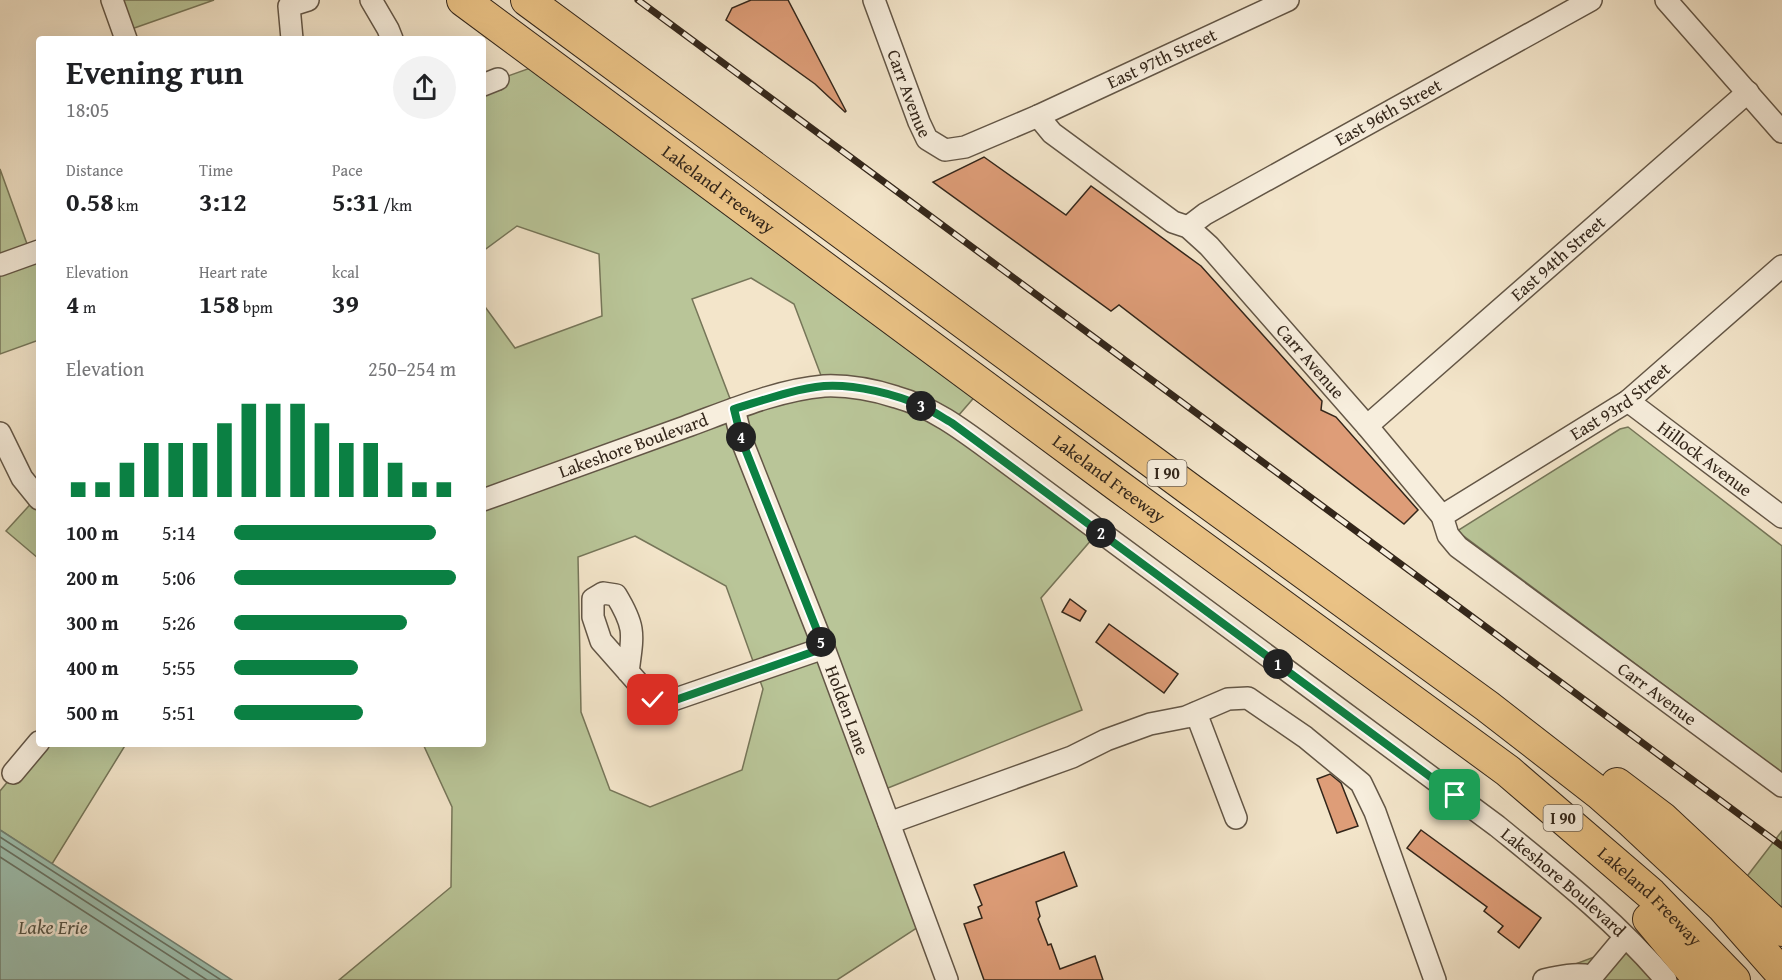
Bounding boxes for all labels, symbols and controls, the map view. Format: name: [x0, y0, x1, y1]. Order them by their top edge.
street label: East 97th Street: [1102, 21, 1222, 95]
street label: Carr Avenue: [880, 46, 939, 142]
text: Evening run: [66, 48, 243, 96]
button: share: [393, 56, 456, 119]
street label: East 96th Street: [1330, 71, 1447, 152]
text: 18:05: [66, 95, 109, 124]
street label: Lakeland Freeway: [657, 138, 781, 240]
text: Distance: [66, 158, 123, 182]
text: Time: [199, 158, 233, 182]
text: Pace: [332, 158, 363, 182]
text: 0.58: [66, 182, 114, 221]
text: 3:12: [199, 182, 247, 221]
text: 5:31: [332, 182, 380, 221]
text: km: [114, 193, 138, 217]
text: /km: [380, 193, 412, 217]
street label: East 94th Street: [1504, 209, 1612, 307]
text: Elevation: [66, 260, 129, 284]
text: Heart rate: [199, 260, 268, 284]
text: kcal: [332, 260, 359, 284]
text: 4: [66, 284, 79, 323]
text: 158: [199, 284, 239, 323]
text: 39: [332, 284, 359, 323]
text: m: [79, 295, 96, 319]
text: bpm: [239, 295, 273, 319]
street label: Carr Avenue: [1270, 317, 1351, 405]
text: Elevation: [66, 354, 144, 383]
text: 250–254 m: [368, 354, 456, 383]
street label: East 93rd Street: [1564, 355, 1677, 447]
pin: 3: [906, 391, 936, 421]
text: 3: [917, 394, 925, 418]
street label: Lakeshore Boulevard: [555, 406, 712, 485]
street label: Hillock Avenue: [1652, 414, 1758, 503]
pin: 4: [726, 422, 756, 452]
text: 4: [737, 425, 745, 449]
street label: Lakeland Freeway: [1047, 428, 1171, 529]
road number: I 90: [1148, 460, 1186, 486]
text: 100 m: [66, 518, 119, 547]
text: 5:14: [162, 518, 196, 547]
pin: 2: [1086, 518, 1116, 548]
text: 2: [1097, 521, 1105, 545]
text: 200 m: [66, 563, 119, 592]
text: 5:06: [162, 563, 196, 592]
text: 300 m: [66, 608, 119, 637]
text: 5:26: [162, 608, 196, 637]
pin: 5: [806, 627, 836, 657]
text: 5: [817, 630, 825, 654]
pin: 1: [1263, 649, 1293, 679]
text: 1: [1274, 652, 1282, 676]
text: 400 m: [66, 653, 119, 682]
text: 5:55: [162, 653, 196, 682]
street label: Carr Avenue: [1612, 655, 1703, 732]
street label: Holden Lane: [819, 661, 877, 759]
pin: [627, 674, 678, 725]
icon: check: [636, 683, 669, 716]
text: 500 m: [66, 698, 119, 727]
text: 5:51: [162, 698, 196, 727]
pin: [1429, 769, 1480, 820]
icon: arrive: [1438, 778, 1471, 811]
road number: I 90: [1544, 805, 1582, 831]
street label: Lakeshore Boulevard: [1495, 820, 1633, 943]
street label: Lakeland Freeway: [1592, 840, 1708, 952]
water label: Lake Erie: [17, 912, 88, 941]

